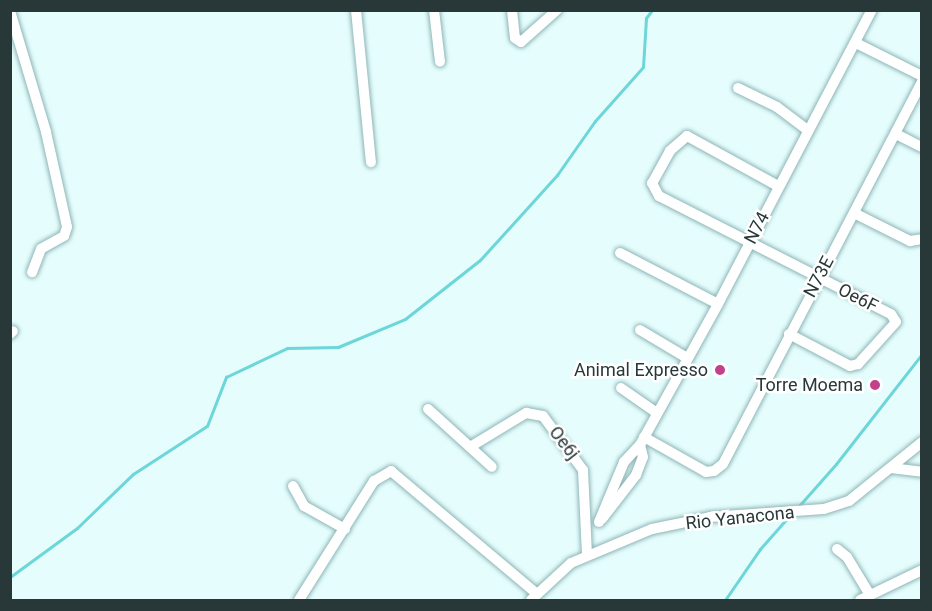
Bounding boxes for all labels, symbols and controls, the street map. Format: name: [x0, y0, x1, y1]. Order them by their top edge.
street label: N74: [740, 208, 774, 248]
street label: N73E: [799, 253, 839, 301]
street label: Oe6F: [834, 279, 882, 317]
place label: Animal Expresso: [574, 359, 708, 381]
marker: Animal Expresso: [713, 363, 727, 377]
place label: Torre Moema: [756, 374, 863, 396]
marker: Torre Moema: [868, 378, 882, 392]
street label: Oe6j: [544, 422, 584, 464]
street label: Rio Yanacona: [685, 502, 795, 534]

